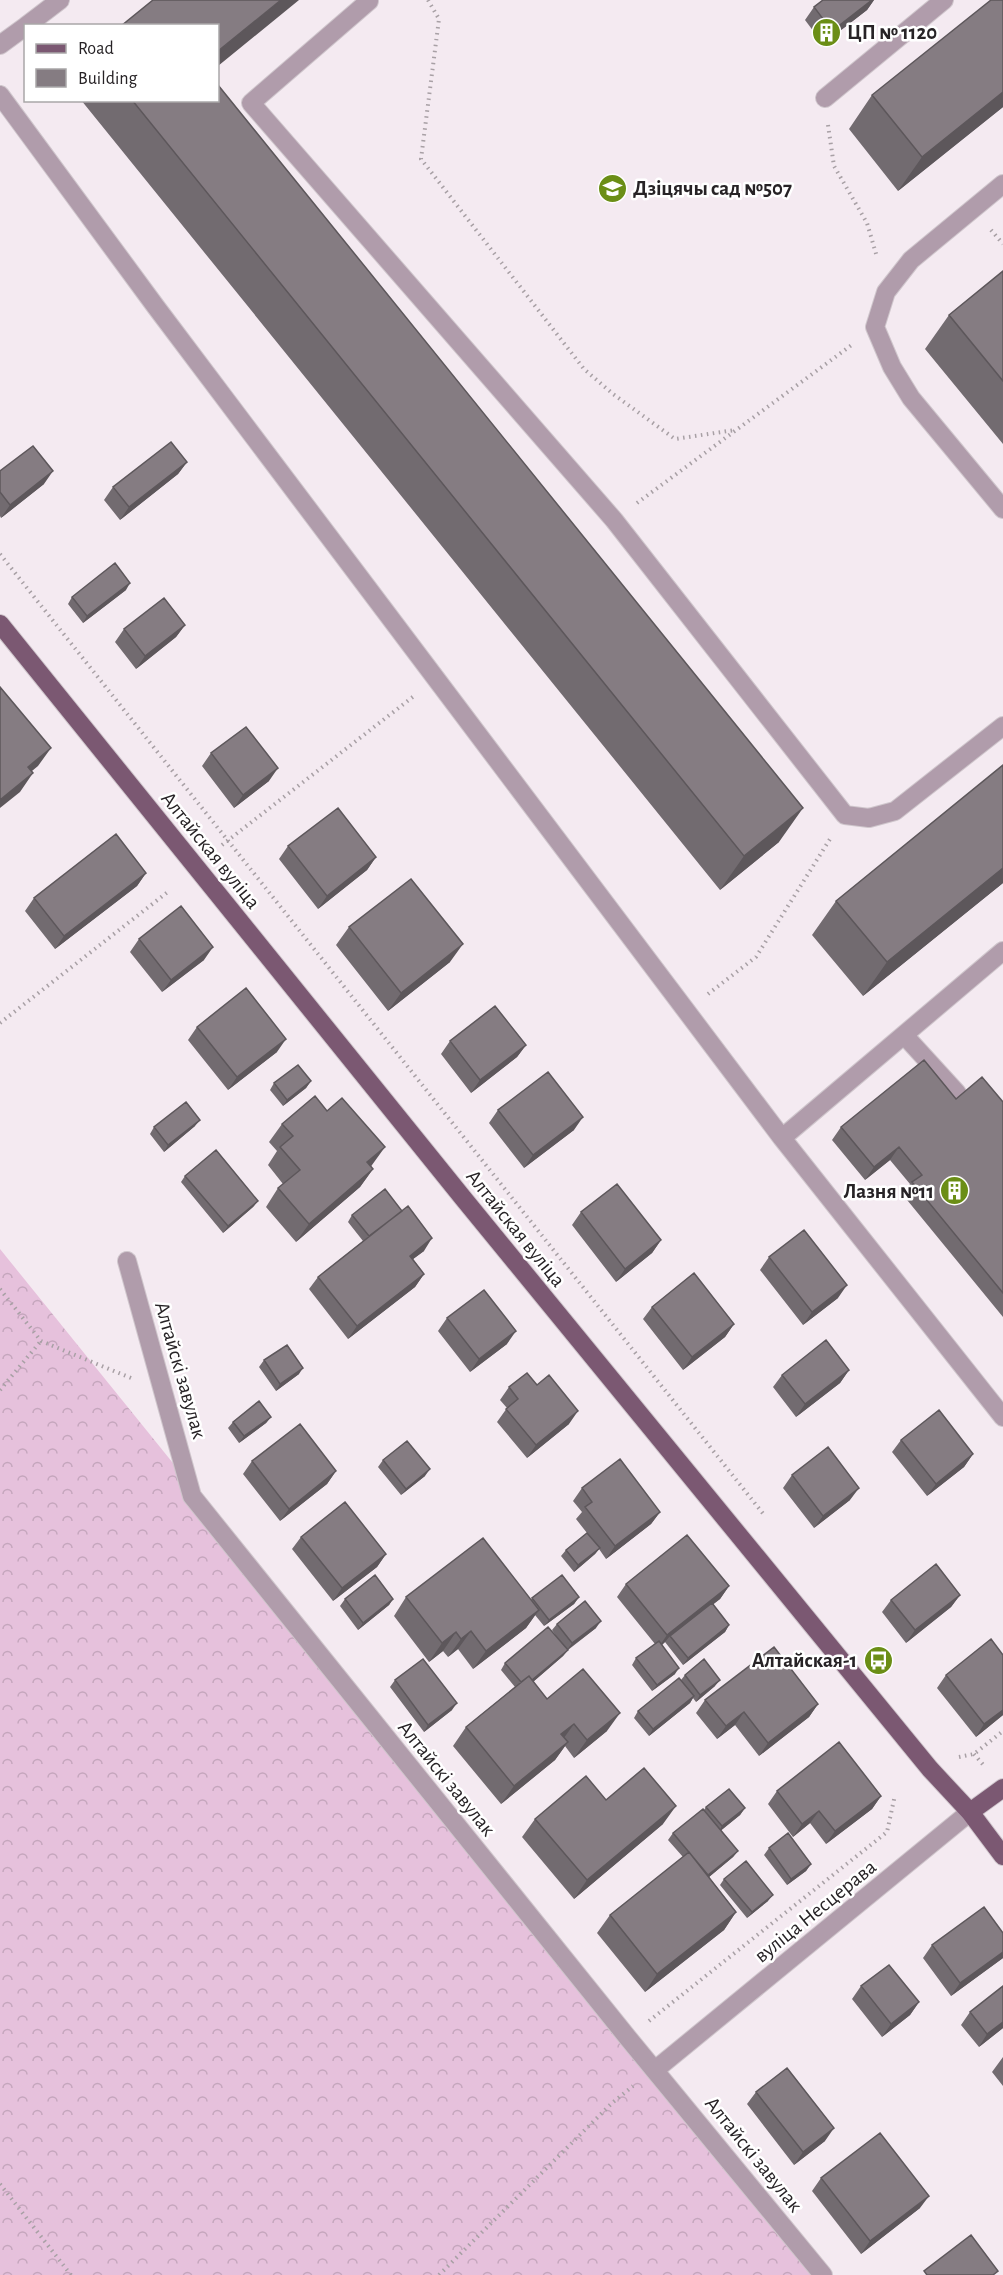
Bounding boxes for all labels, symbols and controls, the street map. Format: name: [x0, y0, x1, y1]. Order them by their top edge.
building icon: ЦП № 1120: [810, 16, 842, 48]
place label: ЦП № 1120: [847, 22, 937, 43]
legend: [24, 24, 219, 102]
text: Road: [78, 40, 114, 58]
text: Building: [78, 70, 138, 88]
school or university icon: Дзіцячы сад №507: [596, 172, 628, 204]
place label: Дзіцячы сад №507: [633, 178, 792, 199]
street label: Алтайская вуліца: [157, 788, 264, 913]
street label: Алтайская вуліца: [462, 1166, 569, 1291]
building icon: Лазня №11: [939, 1175, 971, 1207]
place label: Лазня №11: [844, 1181, 934, 1202]
street label: Алтайскі завулак: [151, 1299, 210, 1441]
bus stop icon: Алтайская-1: [862, 1644, 894, 1676]
place label: Алтайская-1: [752, 1650, 857, 1671]
street label: Алтайскі завулак: [394, 1717, 500, 1840]
street label: вуліца Несцерава: [750, 1856, 880, 1967]
street label: Алтайскі завулак: [701, 2093, 807, 2216]

